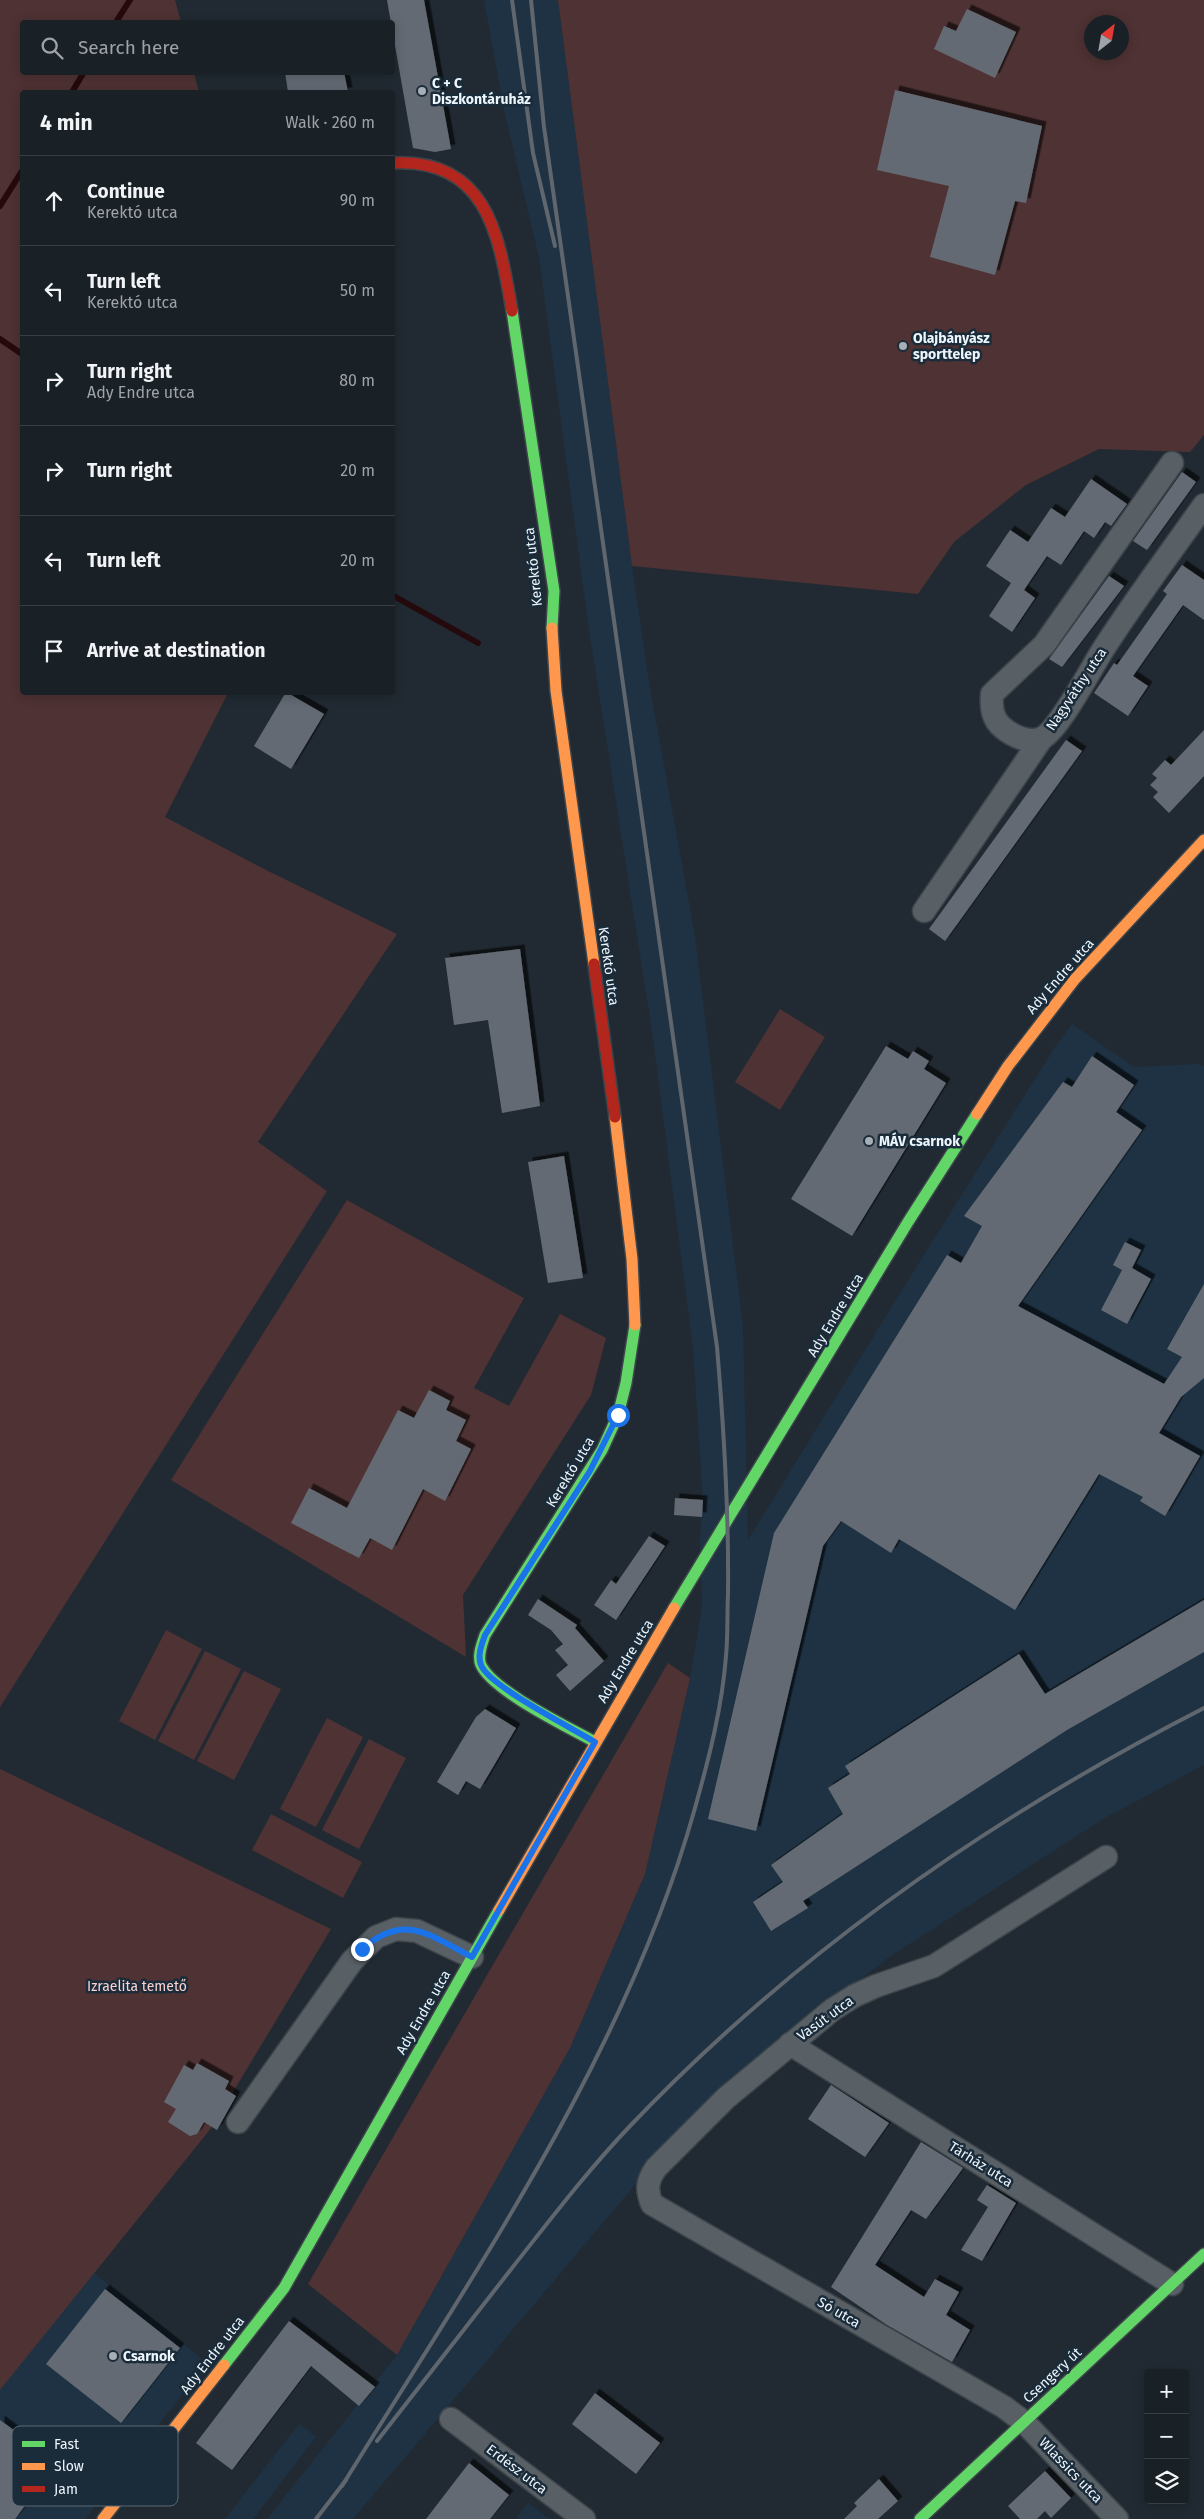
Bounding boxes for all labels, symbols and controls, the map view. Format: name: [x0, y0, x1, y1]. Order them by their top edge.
north arrow: [1084, 15, 1129, 60]
search box: [20, 20, 395, 75]
icon: search: [38, 34, 66, 62]
text: Search here: [78, 36, 179, 59]
place label: C + C Diszkontáruház: [432, 75, 531, 108]
marker: C + C Diszkontáruház: [416, 85, 428, 97]
text: 4 min: [40, 110, 93, 136]
text: Walk · 260 m: [285, 113, 375, 132]
text: Continue: [87, 180, 165, 203]
icon: ahead: [40, 187, 68, 215]
text: 90 m: [340, 191, 375, 210]
text: Kerektó utca: [87, 203, 178, 222]
text: Turn left: [87, 270, 161, 293]
icon: left: [40, 277, 68, 305]
text: 50 m: [340, 281, 375, 300]
text: Kerektó utca: [87, 293, 178, 312]
place label: Olajbányász sporttelep: [913, 330, 990, 363]
marker: Olajbányász sporttelep: [897, 340, 909, 352]
text: Turn right: [87, 360, 172, 383]
icon: right: [40, 367, 68, 395]
text: 80 m: [339, 371, 375, 390]
text: Ady Endre utca: [87, 383, 195, 402]
icon: right: [40, 457, 68, 485]
text: Turn right: [87, 459, 172, 482]
text: 20 m: [340, 461, 375, 480]
street label: Kerektó utca: [521, 527, 546, 607]
icon: left: [40, 547, 68, 575]
text: Turn left: [87, 549, 161, 572]
text: 20 m: [340, 551, 375, 570]
icon: arrive: [40, 637, 68, 665]
text: Arrive at destination: [87, 639, 266, 662]
street label: Nagyváthy utca: [1042, 645, 1110, 734]
street label: Kerektó utca: [595, 926, 622, 1007]
street label: Ady Endre utca: [1023, 935, 1098, 1018]
place label: MÁV csarnok: [879, 1132, 960, 1150]
marker: MÁV csarnok: [863, 1135, 875, 1147]
street label: Ady Endre utca: [804, 1270, 867, 1360]
route start: [607, 1404, 630, 1427]
street label: Kerektó utca: [543, 1434, 598, 1511]
street label: Ady Endre utca: [594, 1616, 657, 1706]
route end: [351, 1938, 374, 1961]
street label: Ady Endre utca: [392, 1967, 454, 2057]
park label: Izraelita temető: [87, 1978, 187, 1995]
street label: Vasút utca: [794, 1992, 857, 2044]
street label: Tárház utca: [946, 2138, 1016, 2191]
street label: Só utca: [814, 2293, 863, 2331]
street label: Ady Endre utca: [177, 2313, 248, 2398]
street label: Csengery út: [1020, 2343, 1086, 2407]
place label: Csarnok: [123, 2348, 175, 2365]
marker: Csarnok: [107, 2350, 119, 2362]
map controls: [1144, 2369, 1189, 2504]
button: +: [1144, 2369, 1189, 2414]
button: −: [1144, 2414, 1189, 2459]
legend: [12, 2426, 178, 2506]
street label: Wlassics utca: [1035, 2434, 1106, 2506]
text: Fast: [54, 2436, 80, 2453]
street label: Erdész utca: [483, 2441, 551, 2498]
text: Slow: [54, 2458, 84, 2475]
button: layers: [1144, 2459, 1189, 2504]
text: Jam: [54, 2481, 78, 2498]

